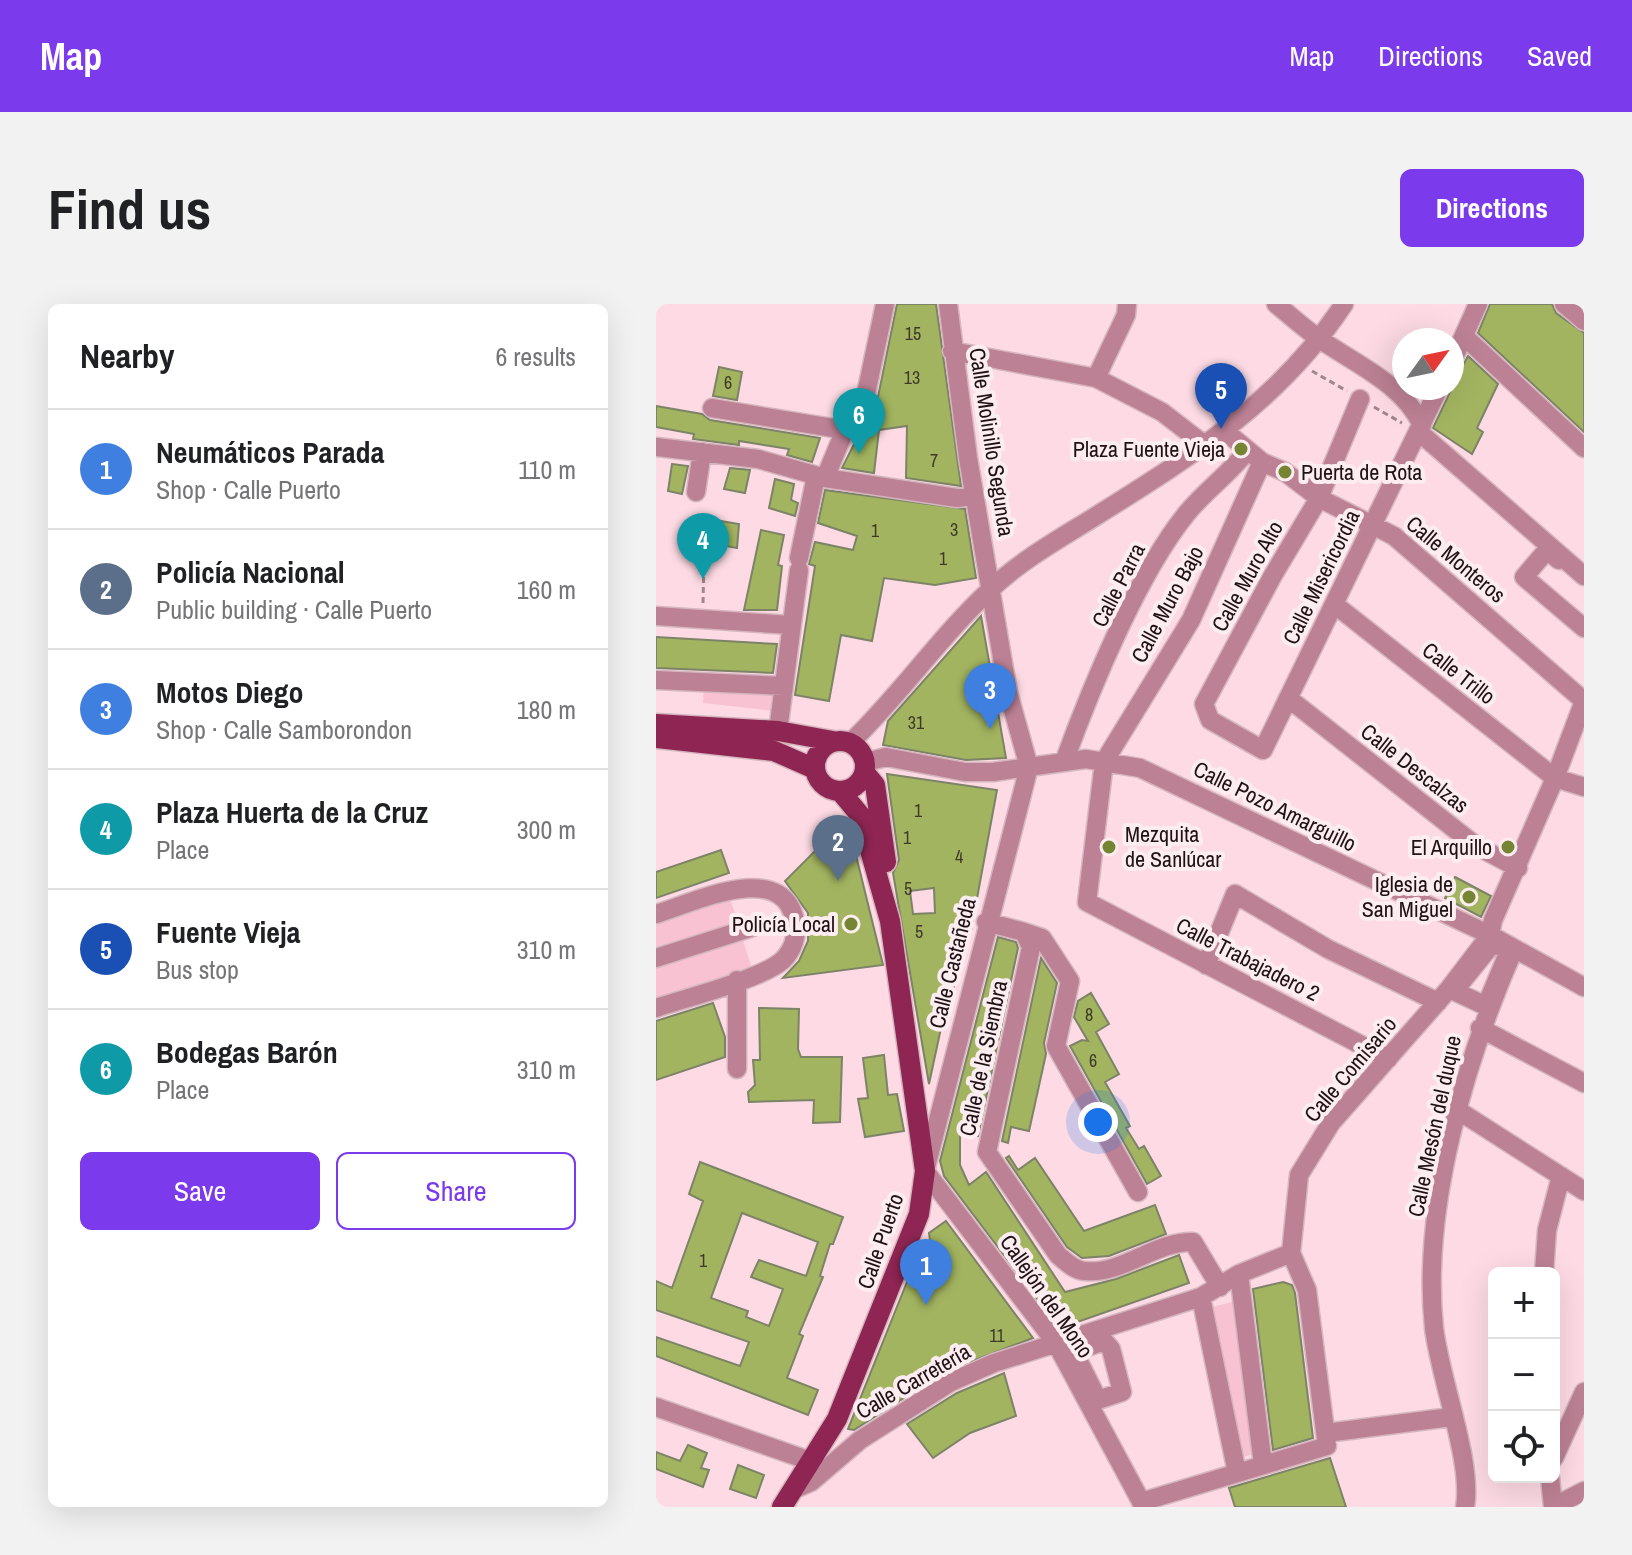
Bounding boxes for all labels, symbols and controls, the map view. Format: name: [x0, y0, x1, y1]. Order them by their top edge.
text: Map: [40, 31, 102, 82]
text: Map: [1290, 37, 1334, 75]
text: Directions: [1378, 37, 1483, 75]
text: Saved: [1527, 37, 1592, 75]
button: Directions: [1400, 169, 1584, 247]
text: Find us: [48, 171, 211, 246]
house number: 15: [905, 321, 921, 346]
north arrow: [1392, 328, 1464, 400]
text: Nearby: [80, 333, 175, 379]
text: 6 results: [495, 339, 576, 374]
street label: Calle Molinillo Segunda: [962, 346, 1022, 538]
pin: 5: [1195, 363, 1247, 429]
house number: 13: [904, 365, 920, 390]
house number: 6: [724, 370, 732, 395]
pin: 6: [833, 388, 885, 454]
text: Neumáticos Parada: [156, 432, 384, 472]
place label: Plaza Fuente Vieja: [1073, 434, 1225, 464]
marker: Plaza Fuente Vieja: [1232, 440, 1250, 458]
house number: 7: [930, 448, 938, 473]
text: 1: [100, 452, 112, 487]
text: 110 m: [518, 452, 576, 487]
place label: Puerta de Rota: [1301, 457, 1422, 487]
marker: Puerta de Rota: [1276, 463, 1294, 481]
text: Shop · Calle Puerto: [156, 472, 341, 507]
street label: Calle Misericordia: [1275, 505, 1367, 649]
street label: Calle Monteros: [1400, 509, 1512, 609]
pin: 4: [677, 513, 729, 579]
street label: Calle Muro Alto: [1204, 515, 1290, 637]
house number: 3: [950, 517, 958, 542]
house number: 1: [871, 518, 880, 543]
street label: Calle Parra: [1084, 538, 1152, 632]
street label: Calle Muro Bajo: [1124, 540, 1210, 668]
house number: 1: [939, 546, 948, 571]
text: Policía Nacional: [156, 552, 345, 592]
text: 2: [100, 572, 112, 607]
text: 160 m: [517, 572, 576, 607]
text: Public building · Calle Puerto: [156, 592, 432, 627]
street label: Calle Trillo: [1416, 635, 1502, 711]
pin: 3: [964, 663, 1016, 729]
text: Motos Diego: [156, 672, 304, 712]
text: 3: [100, 692, 112, 727]
text: 180 m: [517, 692, 576, 727]
house number: 31: [908, 710, 925, 735]
text: Shop · Calle Samborondon: [156, 712, 412, 747]
street label: Calle Descalzas: [1355, 716, 1475, 820]
street label: Calle Pozo Amarguillo: [1189, 754, 1361, 858]
text: Plaza Huerta de la Cruz: [156, 792, 428, 832]
house number: 1: [914, 798, 923, 823]
text: 4: [100, 812, 112, 847]
text: 300 m: [517, 812, 576, 847]
pin: 2: [812, 815, 864, 881]
place label: Mezquita de Sanlúcar: [1125, 819, 1221, 874]
house number: 1: [903, 825, 912, 850]
text: Place: [156, 832, 209, 867]
place label: El Arquillo: [1411, 832, 1492, 862]
marker: Mezquita de Sanlúcar: [1100, 838, 1118, 856]
marker: El Arquillo: [1499, 838, 1517, 856]
house number: 4: [955, 844, 963, 869]
place label: Iglesia de San Miguel: [1362, 869, 1453, 924]
house number: 5: [904, 876, 912, 901]
marker: Iglesia de San Miguel: [1460, 888, 1478, 906]
street label: Calle Castañeda: [921, 895, 983, 1031]
place label: Policía Local: [732, 909, 835, 939]
street label: Calle Trabajadero 2: [1171, 910, 1325, 1008]
text: Fuente Vieja: [156, 912, 301, 952]
marker: Policía Local: [842, 915, 860, 933]
house number: 5: [915, 919, 923, 944]
text: 5: [100, 932, 112, 967]
text: 310 m: [517, 932, 576, 967]
text: Bus stop: [156, 952, 239, 987]
street label: Calle de la Siembra: [952, 977, 1014, 1139]
house number: 8: [1085, 1002, 1093, 1027]
street label: Calle Comisario: [1297, 1010, 1403, 1128]
text: Bodegas Barón: [156, 1032, 338, 1072]
street label: Calle Mesón del duque: [1400, 1033, 1468, 1219]
house number: 6: [1089, 1048, 1097, 1073]
text: 6: [100, 1052, 112, 1087]
text: 310 m: [517, 1052, 576, 1087]
text: Place: [156, 1072, 209, 1107]
your location: [1078, 1102, 1118, 1142]
button: Save: [80, 1152, 320, 1230]
button: Share: [336, 1152, 576, 1230]
street label: Calle Puerto: [850, 1189, 910, 1293]
street label: Callejón del Mono: [993, 1228, 1101, 1364]
pin: 1: [900, 1239, 952, 1305]
house number: 1: [699, 1248, 708, 1273]
map controls: [1488, 1267, 1560, 1483]
button: +: [1488, 1267, 1560, 1339]
house number: 11: [989, 1323, 1005, 1348]
street label: Calle Carretería: [850, 1336, 976, 1426]
button: −: [1488, 1339, 1560, 1411]
button: locate: [1488, 1411, 1560, 1483]

